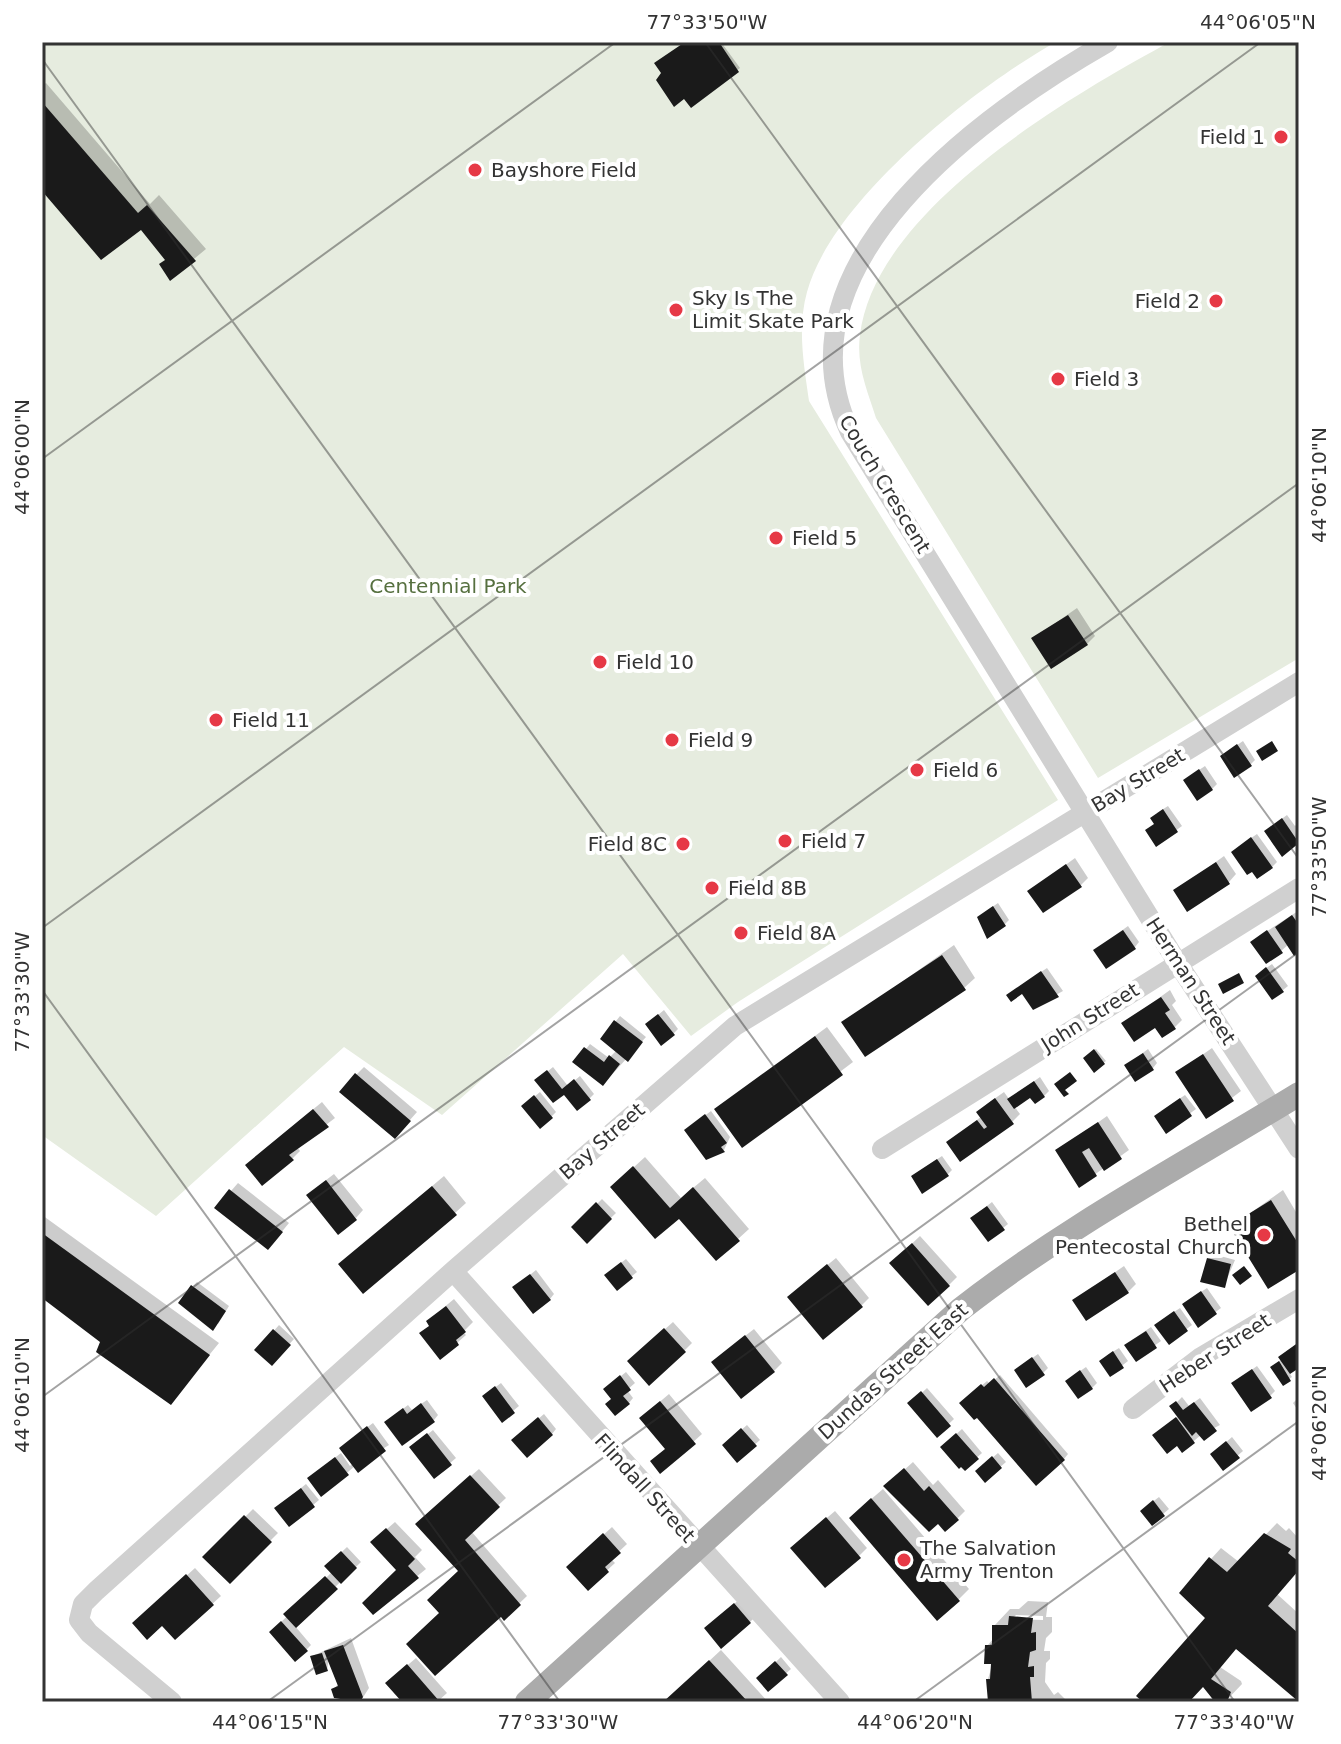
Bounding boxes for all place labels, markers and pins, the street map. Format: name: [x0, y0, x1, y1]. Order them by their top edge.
place label: Field 1: [1200, 125, 1265, 149]
marker: Field 1: [1272, 128, 1290, 146]
place label: Bayshore Field: [491, 158, 637, 182]
marker: Bayshore Field: [466, 161, 484, 179]
place label: Sky Is The Limit Skate Park: [692, 286, 854, 333]
place label: Field 2: [1135, 289, 1200, 313]
marker: Field 2: [1207, 292, 1225, 310]
marker: Sky Is The Limit Skate Park: [667, 301, 685, 319]
place label: Field 3: [1074, 367, 1139, 391]
marker: Field 3: [1049, 370, 1067, 388]
place label: Field 5: [792, 526, 857, 550]
marker: Field 5: [767, 529, 785, 547]
place label: Field 10: [616, 650, 694, 674]
marker: Field 10: [591, 653, 609, 671]
place label: Field 11: [232, 708, 310, 732]
marker: Field 11: [207, 711, 225, 729]
place label: Field 9: [688, 728, 753, 752]
marker: Field 9: [663, 731, 681, 749]
place label: Field 6: [933, 758, 998, 782]
marker: Field 6: [908, 761, 926, 779]
place label: Field 7: [801, 829, 866, 853]
place label: Field 8C: [588, 832, 667, 856]
marker: Field 7: [776, 832, 794, 850]
marker: Field 8C: [674, 835, 692, 853]
place label: Field 8B: [728, 876, 807, 900]
marker: Field 8B: [703, 879, 721, 897]
place label: Field 8A: [757, 921, 836, 945]
marker: Field 8A: [732, 924, 750, 942]
place label: Bethel Pentecostal Church: [1055, 1212, 1248, 1259]
marker: Bethel Pentecostal Church: [1255, 1226, 1273, 1244]
place label: The Salvation Army Trenton: [919, 1536, 1056, 1583]
marker: The Salvation Army Trenton: [895, 1551, 913, 1569]

